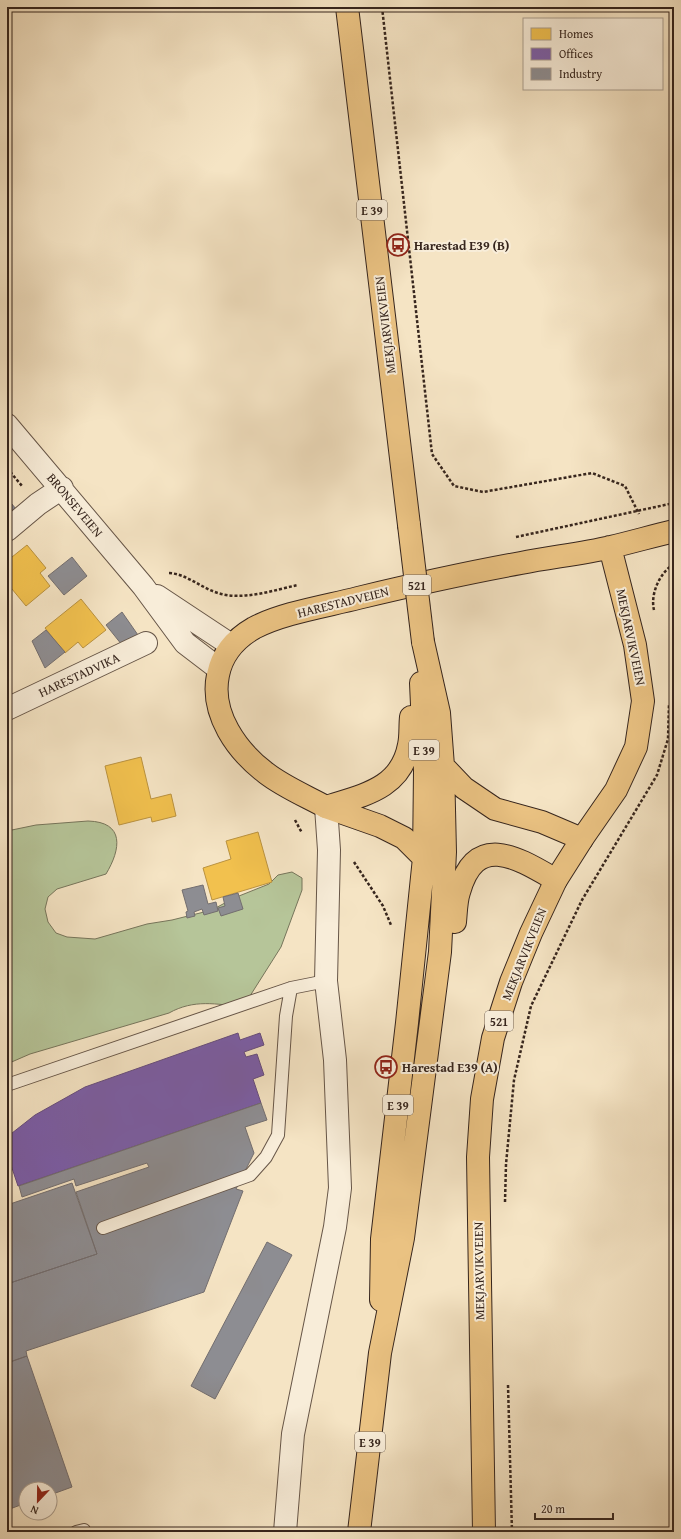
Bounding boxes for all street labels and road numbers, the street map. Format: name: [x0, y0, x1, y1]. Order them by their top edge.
road number: E 39: [357, 200, 387, 220]
street label: MEKJARVIKVEIEN: [370, 275, 400, 375]
street label: BRONSEVEIEN: [43, 469, 108, 541]
road number: 521: [403, 575, 431, 595]
street label: HARESTADVEIEN: [295, 581, 391, 623]
street label: MEKJARVIKVEIEN: [611, 587, 651, 688]
street label: HARESTADVIKA: [35, 648, 123, 702]
road number: E 39: [409, 740, 439, 760]
street label: MEKJARVIKVEIEN: [497, 904, 551, 1003]
road number: 521: [485, 1011, 513, 1031]
road number: E 39: [383, 1095, 413, 1115]
street label: MEKJARVIKVEIEN: [469, 1221, 489, 1320]
road number: E 39: [355, 1432, 385, 1452]

